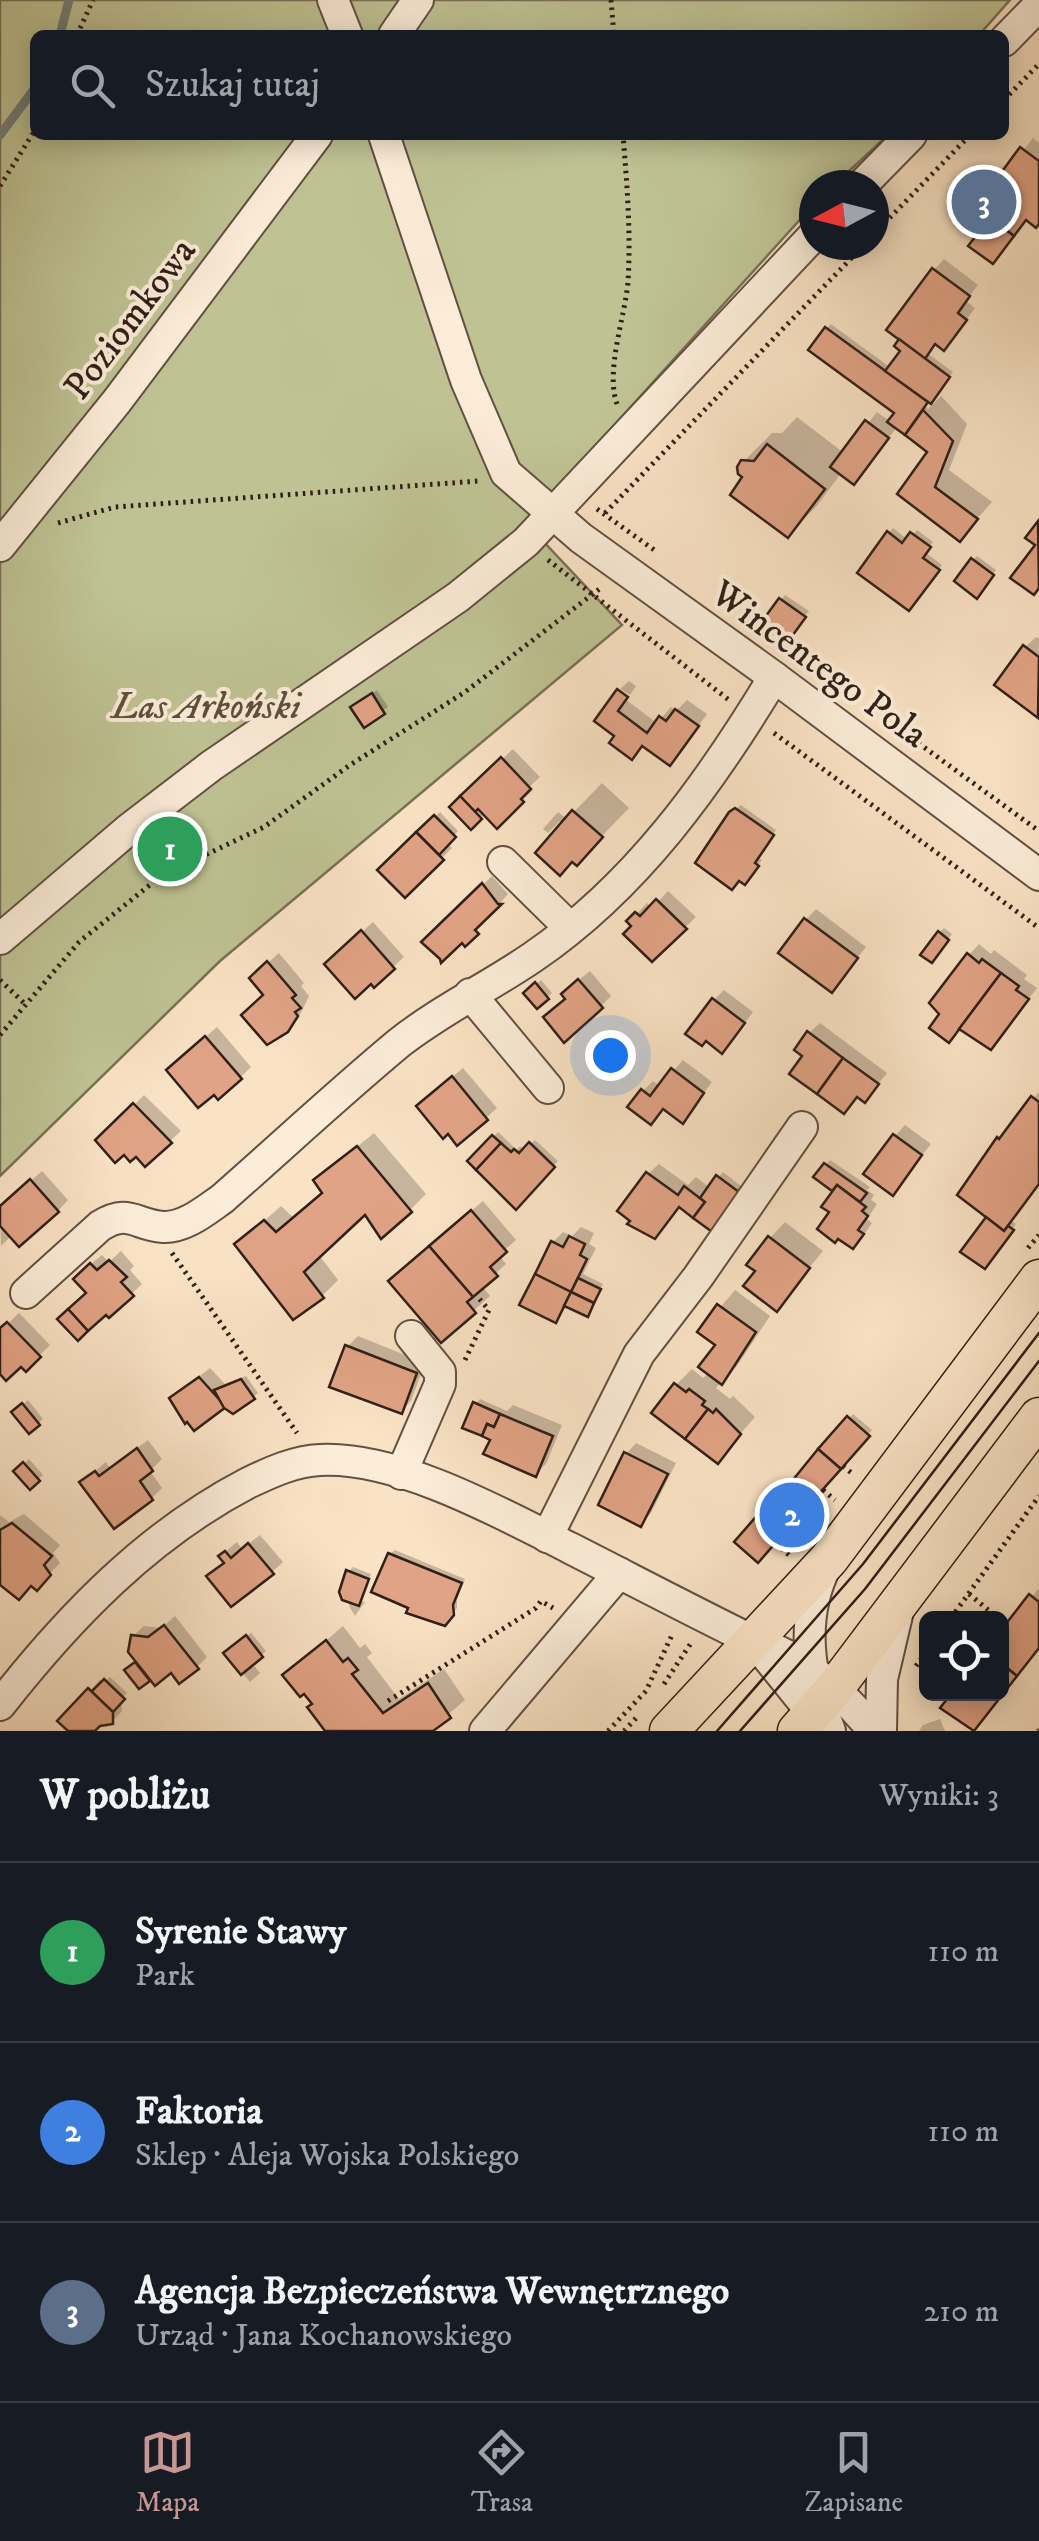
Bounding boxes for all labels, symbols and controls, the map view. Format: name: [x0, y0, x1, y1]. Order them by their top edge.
search box: [30, 30, 1009, 140]
icon: search: [65, 58, 120, 113]
text: Szukaj tutaj: [145, 61, 320, 109]
pin: 3: [952, 164, 1016, 240]
north arrow: [799, 170, 889, 260]
street label: Poziomkowa: [54, 229, 207, 410]
street label: Wincentego Pola: [700, 569, 937, 759]
park label: Las Arkoński: [109, 683, 303, 731]
pin: 1: [138, 812, 202, 886]
your location: [585, 1030, 636, 1081]
pin: 2: [760, 1478, 824, 1552]
map controls: [919, 1611, 1009, 1701]
button: locate: [919, 1611, 1009, 1701]
text: W pobliżu: [40, 1770, 210, 1822]
text: Wyniki: 3: [879, 1776, 999, 1816]
text: Syrenie Stawy: [135, 1908, 346, 1956]
text: 1: [67, 1932, 78, 1972]
text: 110 m: [927, 1932, 999, 1972]
text: Park: [135, 1956, 195, 1996]
text: Faktoria: [135, 2088, 263, 2136]
text: 2: [65, 2112, 80, 2152]
text: 110 m: [927, 2112, 999, 2152]
text: Sklep · Aleja Wojska Polskiego: [135, 2136, 519, 2176]
text: Agencja Bezpieczeństwa Wewnętrznego: [135, 2268, 729, 2316]
text: 3: [67, 2292, 78, 2332]
text: 210 m: [924, 2292, 999, 2332]
text: Urząd · Jana Kochanowskiego: [135, 2316, 512, 2356]
tab: Mapa: [136, 2425, 199, 2520]
tab: Trasa: [471, 2425, 533, 2520]
tab: Zapisane: [805, 2425, 903, 2520]

